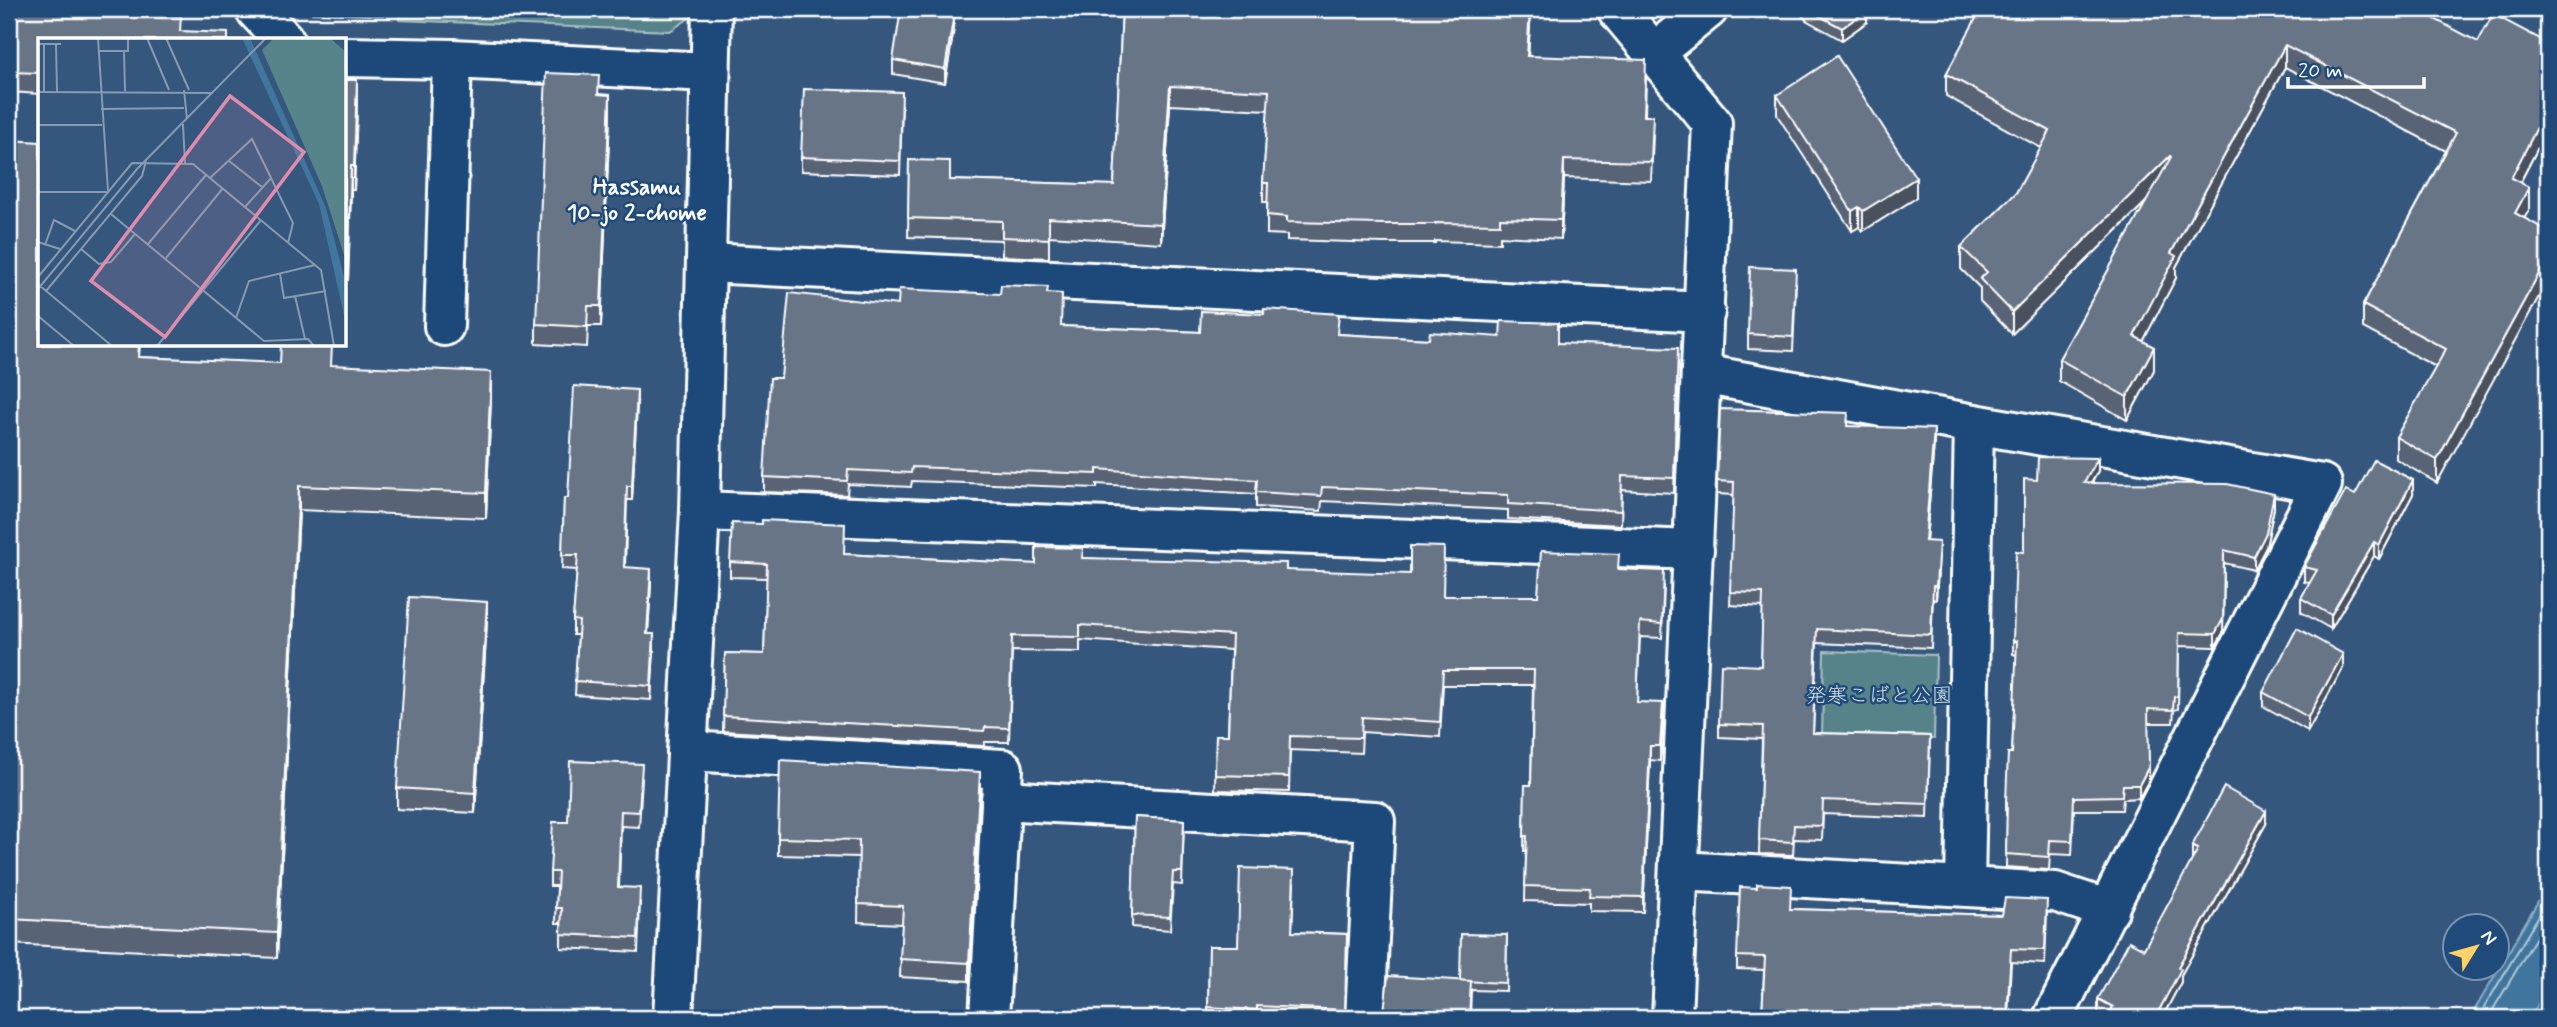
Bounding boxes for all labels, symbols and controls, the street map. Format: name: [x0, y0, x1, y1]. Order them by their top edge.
inset map: [38, 38, 346, 346]
scale bar: [2288, 46, 2424, 90]
text: 20 m: [2298, 57, 2343, 85]
district label: Hassamu 10-jo 2-chome: [567, 173, 707, 229]
park label: 発寒こばと公園: [1806, 682, 1953, 710]
north arrow: [2442, 912, 2512, 982]
text: N: [2475, 925, 2502, 950]

